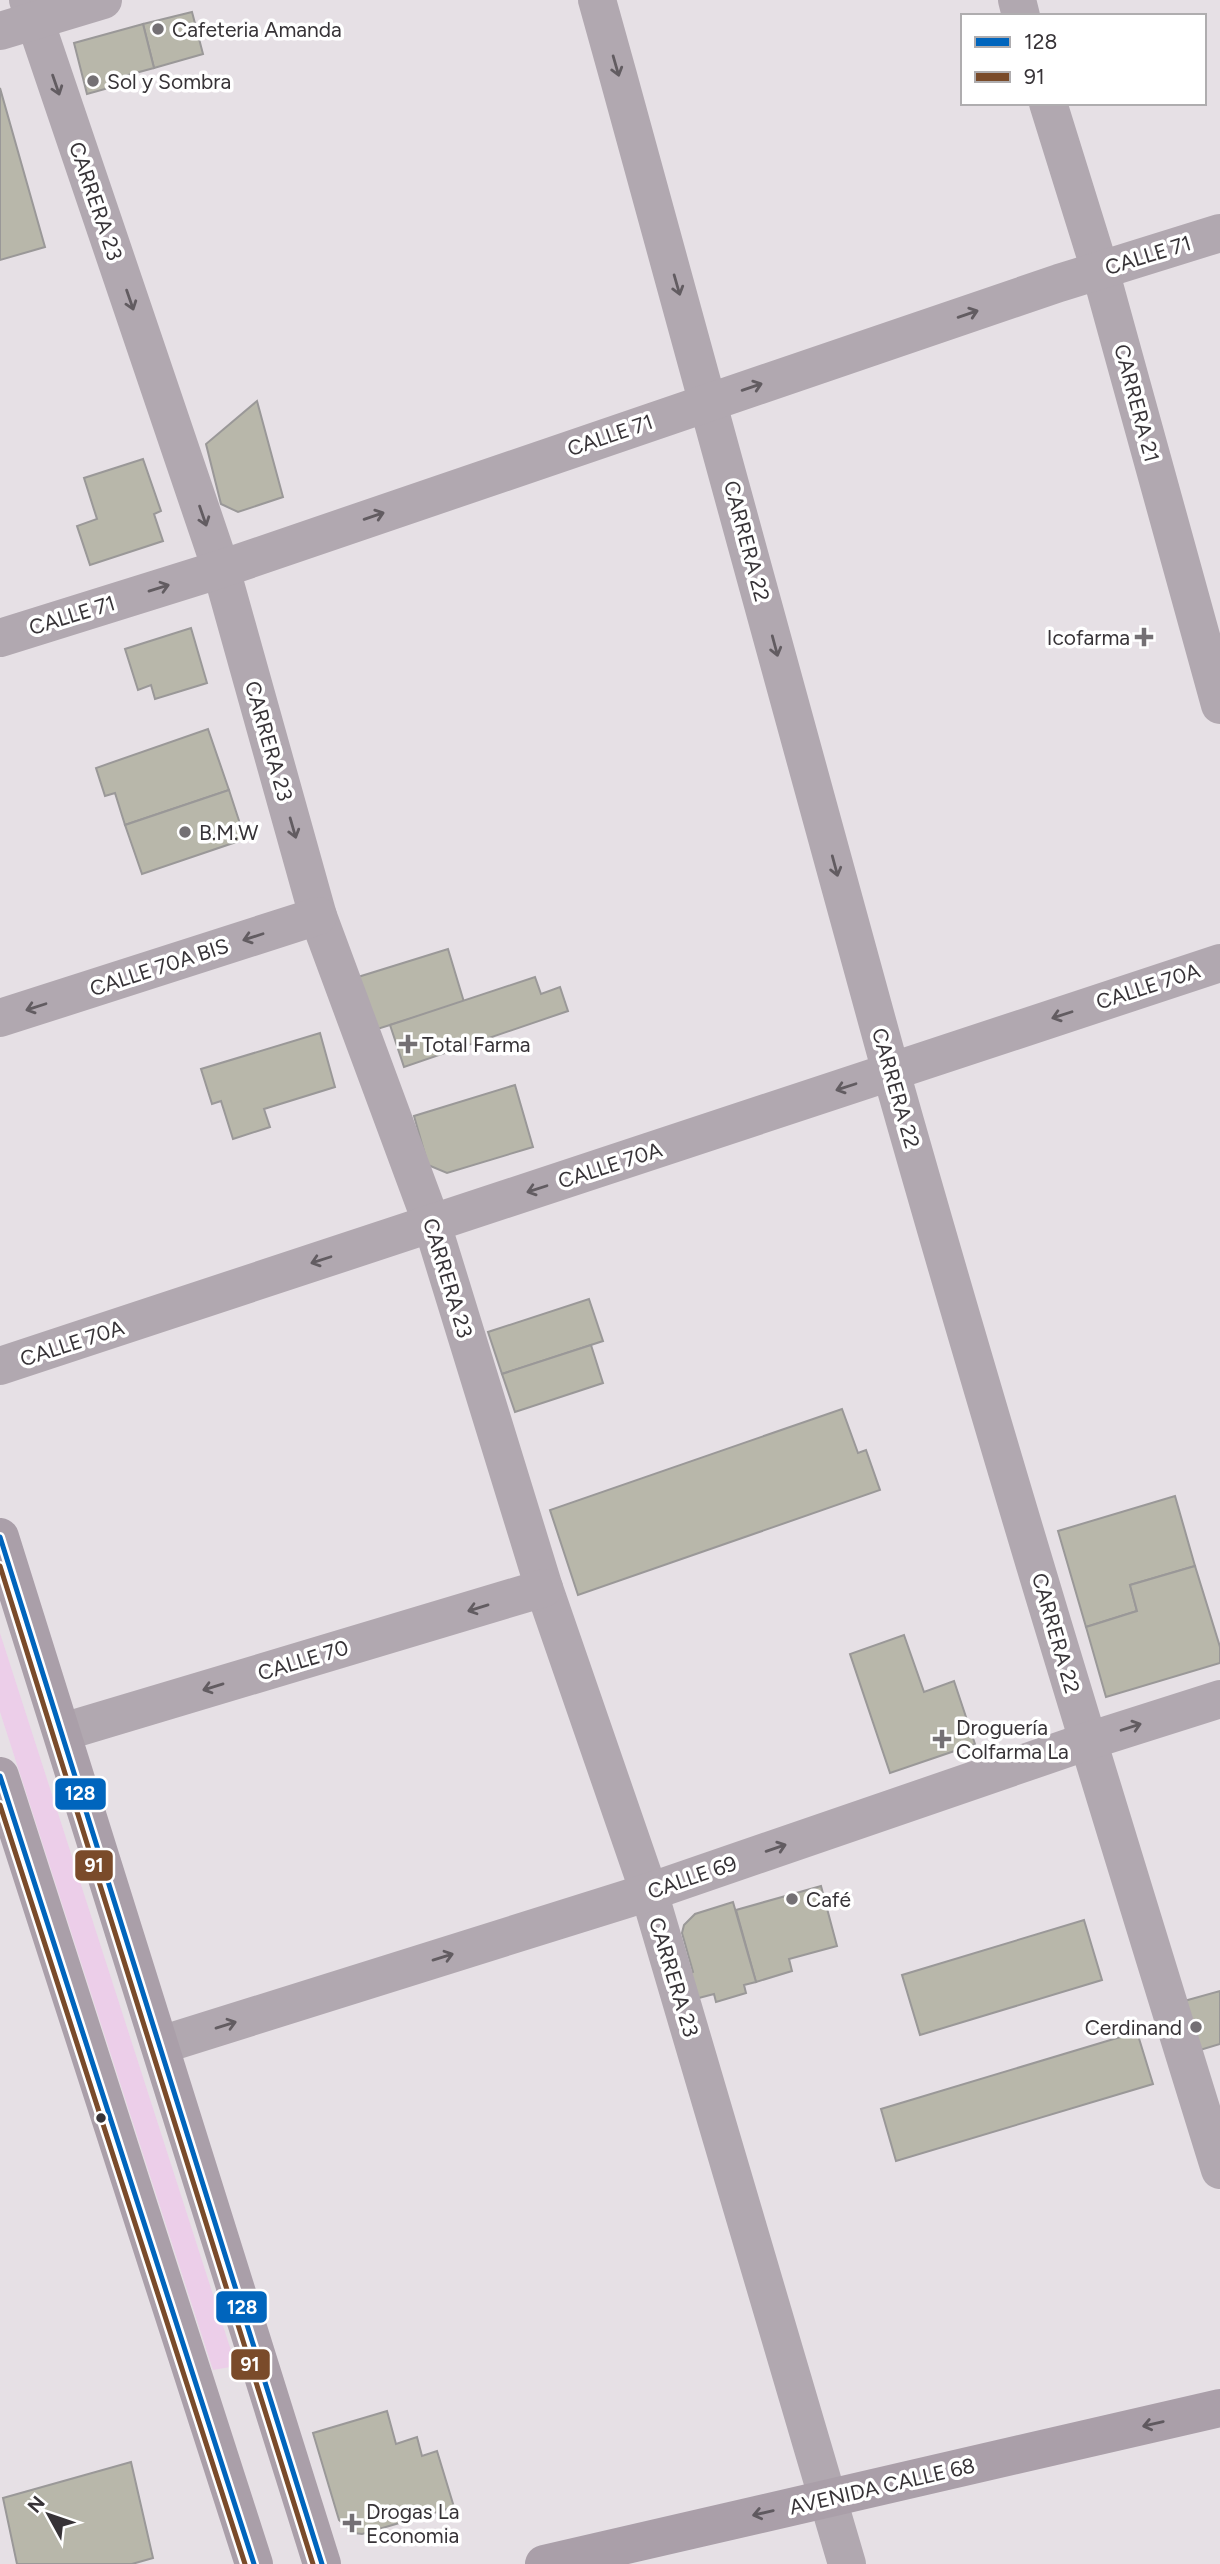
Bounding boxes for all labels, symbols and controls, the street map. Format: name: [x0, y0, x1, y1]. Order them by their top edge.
legend: [961, 14, 1206, 105]
place label: Cafeteria Amanda: [172, 17, 342, 42]
marker: Cafeteria Amanda: [150, 21, 166, 37]
text: 128: [1024, 29, 1057, 54]
one-way arrow: [610, 55, 623, 77]
text: 91: [1024, 64, 1045, 89]
place label: Sol y Sombra: [107, 69, 231, 94]
marker: Sol y Sombra: [85, 73, 101, 89]
one-way arrow: [51, 74, 63, 96]
street label: CARRERA 23: [64, 138, 128, 264]
street label: CALLE 71: [1102, 230, 1194, 280]
one-way arrow: [672, 274, 685, 296]
one-way arrow: [125, 289, 137, 311]
one-way arrow: [956, 307, 978, 319]
street label: CARRERA 21: [1109, 341, 1165, 465]
one-way arrow: [741, 380, 763, 393]
street label: CALLE 71: [564, 409, 656, 461]
street label: CARRERA 22: [719, 478, 775, 604]
one-way arrow: [198, 504, 210, 526]
one-way arrow: [363, 509, 385, 521]
one-way arrow: [147, 581, 169, 594]
street label: CALLE 71: [26, 590, 118, 640]
place label: Icofarma: [1047, 625, 1130, 650]
marker: Icofarma: [1136, 629, 1152, 645]
one-way arrow: [770, 635, 783, 657]
street label: CARRERA 23: [240, 678, 298, 804]
one-way arrow: [288, 817, 301, 839]
place label: B.M.W: [199, 820, 259, 845]
marker: B.M.W: [177, 824, 193, 840]
one-way arrow: [829, 854, 842, 877]
one-way arrow: [242, 932, 264, 944]
street label: CALLE 70A BIS: [86, 933, 232, 1001]
street label: CALLE 70A: [1093, 957, 1203, 1015]
one-way arrow: [25, 1001, 47, 1014]
one-way arrow: [1052, 1010, 1074, 1022]
street label: CARRERA 22: [867, 1025, 925, 1151]
place label: Total Farma: [422, 1032, 531, 1057]
marker: Total Farma: [400, 1036, 416, 1052]
one-way arrow: [836, 1081, 858, 1094]
street label: CALLE 70A: [555, 1136, 665, 1194]
one-way arrow: [527, 1184, 549, 1196]
street label: CARRERA 23: [418, 1215, 478, 1341]
one-way arrow: [311, 1255, 333, 1267]
street label: CALLE 70A: [17, 1314, 127, 1372]
street label: CARRERA 22: [1027, 1570, 1085, 1696]
one-way arrow: [467, 1602, 489, 1615]
street label: CALLE 70: [255, 1634, 351, 1686]
one-way arrow: [203, 1682, 225, 1695]
place label: Droguería Colfarma La: [956, 1715, 1069, 1764]
one-way arrow: [1119, 1720, 1141, 1733]
marker: Droguería Colfarma La: [934, 1731, 950, 1747]
line badge: 128: [54, 1777, 107, 1811]
text: 128: [65, 1782, 95, 1805]
one-way arrow: [765, 1841, 787, 1853]
line badge: 91: [74, 1849, 114, 1882]
street label: CALLE 69: [644, 1850, 740, 1904]
text: 91: [84, 1854, 104, 1877]
place label: Café: [806, 1887, 851, 1912]
marker: Café: [784, 1891, 800, 1907]
street label: CARRERA 23: [644, 1914, 704, 2040]
one-way arrow: [432, 1950, 454, 1962]
place label: Cerdinand: [1085, 2015, 1182, 2040]
one-way arrow: [215, 2018, 237, 2030]
marker: Cerdinand: [1188, 2019, 1204, 2035]
unlabelled marker: [94, 2111, 108, 2125]
line badge: 128: [215, 2290, 268, 2324]
text: 128: [227, 2296, 257, 2319]
line badge: 91: [230, 2348, 271, 2381]
text: 91: [240, 2353, 260, 2376]
one-way arrow: [1143, 2418, 1165, 2431]
street label: AVENIDA CALLE 68: [787, 2452, 977, 2520]
north arrow: [14, 2480, 84, 2550]
text: N: [23, 2491, 50, 2517]
place label: Drogas La Economia: [366, 2499, 459, 2548]
one-way arrow: [752, 2507, 775, 2521]
marker: Drogas La Economia: [344, 2515, 360, 2531]

